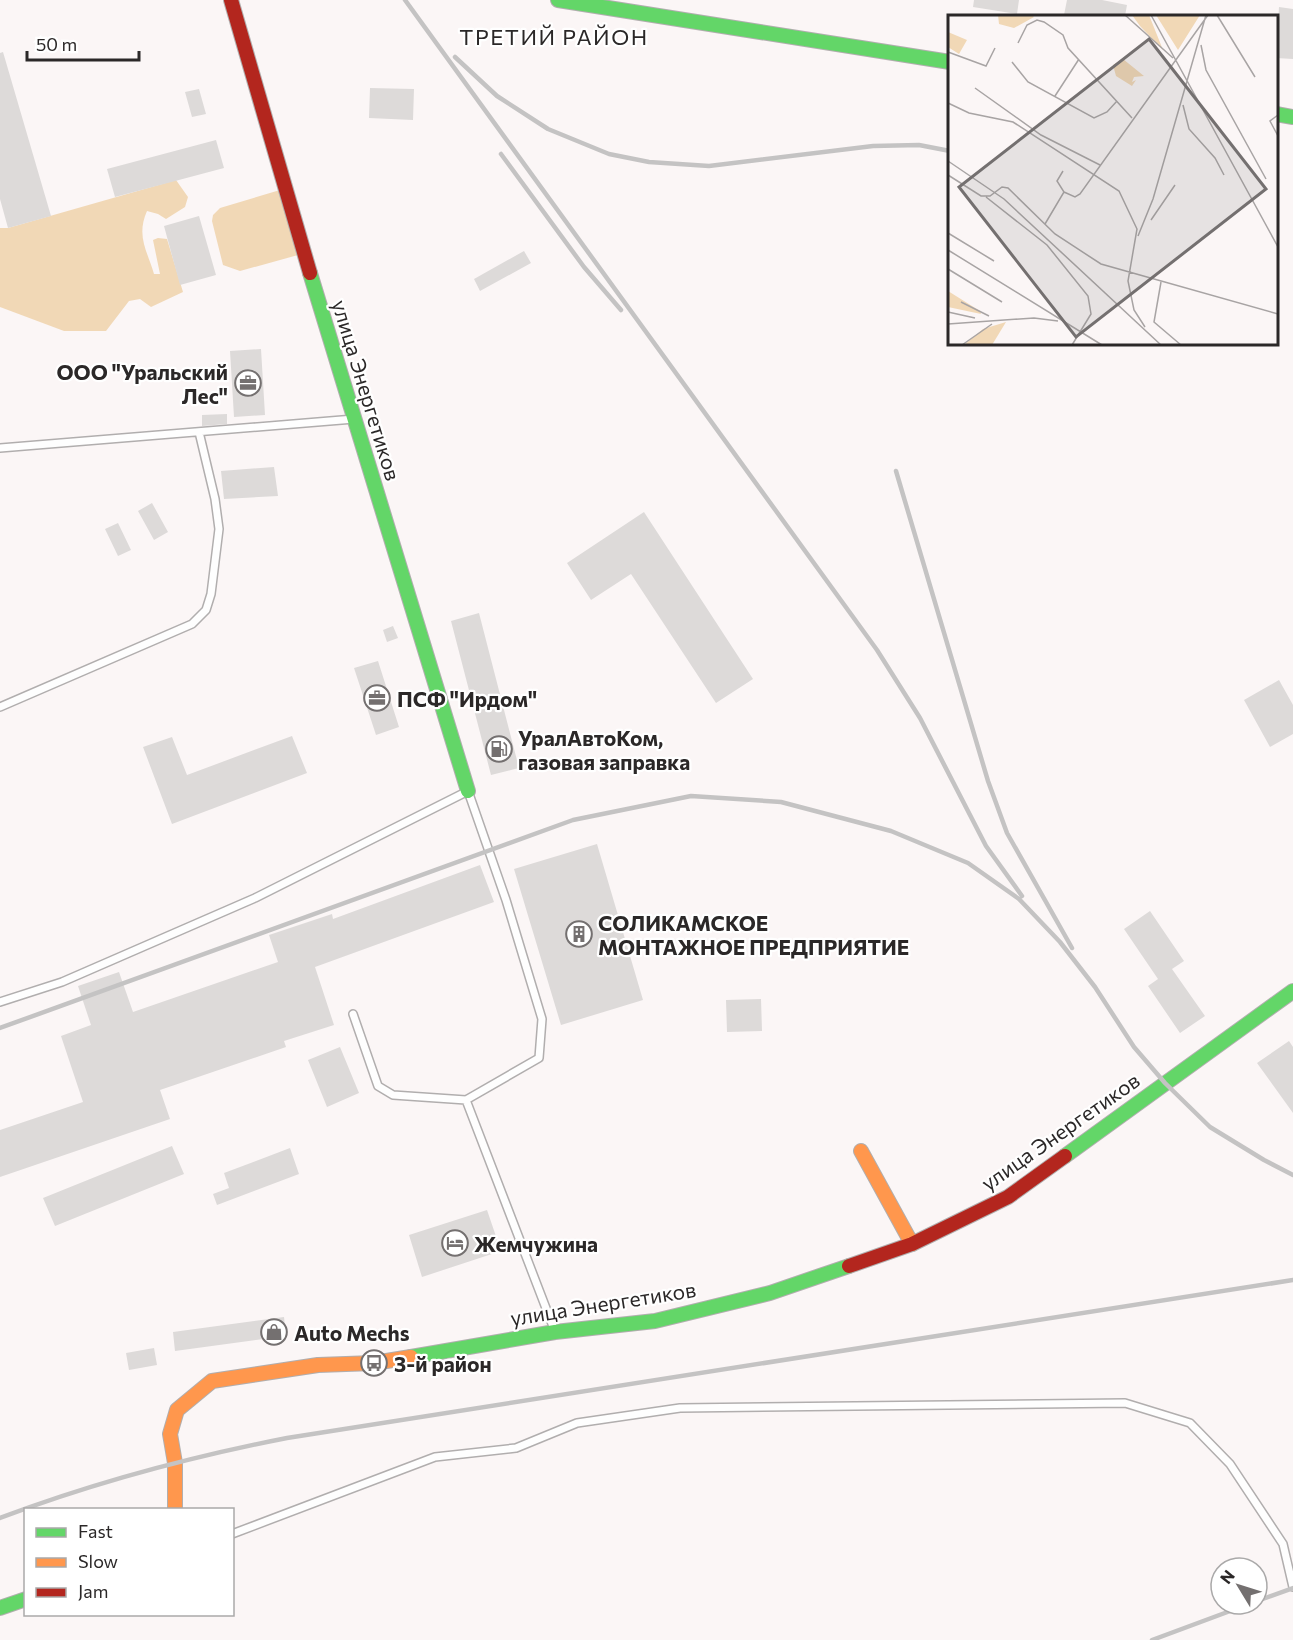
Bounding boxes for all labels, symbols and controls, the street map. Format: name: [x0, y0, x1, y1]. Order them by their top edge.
inset map: [948, 15, 1278, 345]
district label: ТРЕТИЙ РАЙОН: [459, 23, 649, 50]
scale bar: [27, 24, 140, 62]
text: 50 m: [36, 33, 77, 55]
street label: улица Энергетиков: [328, 297, 406, 483]
place label: ООО "Уральский Лес": [57, 359, 228, 408]
office icon: ООО "Уральский Лес": [233, 368, 263, 398]
office icon: ПСФ "Ирдом": [362, 683, 392, 713]
place label: ПСФ "Ирдом": [397, 686, 537, 711]
place label: УралАвтоКом, газовая заправка: [518, 725, 690, 774]
fuel station icon: УралАвтоКом, газовая заправка: [484, 734, 514, 764]
place label: СОЛИКАМСКОЕ МОНТАЖНОЕ ПРЕДПРИЯТИЕ: [598, 910, 909, 959]
building icon: СОЛИКАМСКОЕ МОНТАЖНОЕ ПРЕДПРИЯТИЕ: [564, 919, 594, 949]
street label: улица Энергетиков: [976, 1067, 1144, 1195]
hotel icon: Жемчужина: [440, 1228, 470, 1258]
place label: Жемчужина: [474, 1231, 598, 1256]
street label: улица Энергетиков: [508, 1276, 698, 1330]
shop icon: Auto Mechs: [259, 1317, 289, 1347]
place label: Auto Mechs: [294, 1320, 410, 1345]
bus stop icon: 3-й район: [359, 1348, 389, 1378]
place label: 3-й район: [394, 1351, 492, 1376]
legend: [24, 1508, 234, 1616]
text: Fast: [78, 1520, 113, 1542]
text: Slow: [78, 1550, 118, 1572]
north arrow: [1209, 1556, 1269, 1616]
text: N: [1216, 1566, 1238, 1587]
text: Jam: [78, 1580, 108, 1602]

